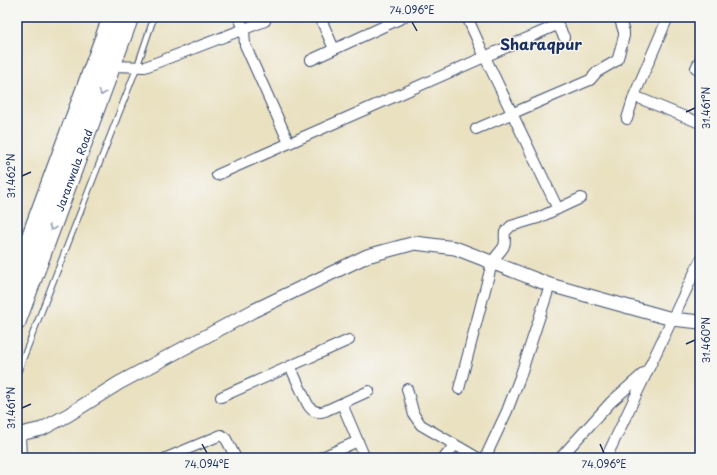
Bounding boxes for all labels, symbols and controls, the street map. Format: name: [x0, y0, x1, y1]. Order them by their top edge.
text: 74.096°E: [389, 2, 435, 17]
district label: Sharaqpur: [500, 32, 582, 55]
text: 31.461°N: [698, 87, 713, 129]
one-way arrow: [98, 89, 106, 96]
street label: Jaranwala Road: [50, 127, 96, 214]
text: 31.462°N: [3, 153, 18, 198]
one-way arrow: [48, 225, 56, 232]
text: 31.460°N: [698, 317, 713, 363]
text: 31.461°N: [3, 387, 18, 429]
text: 74.094°E: [184, 456, 230, 471]
text: 74.096°E: [581, 456, 627, 471]

